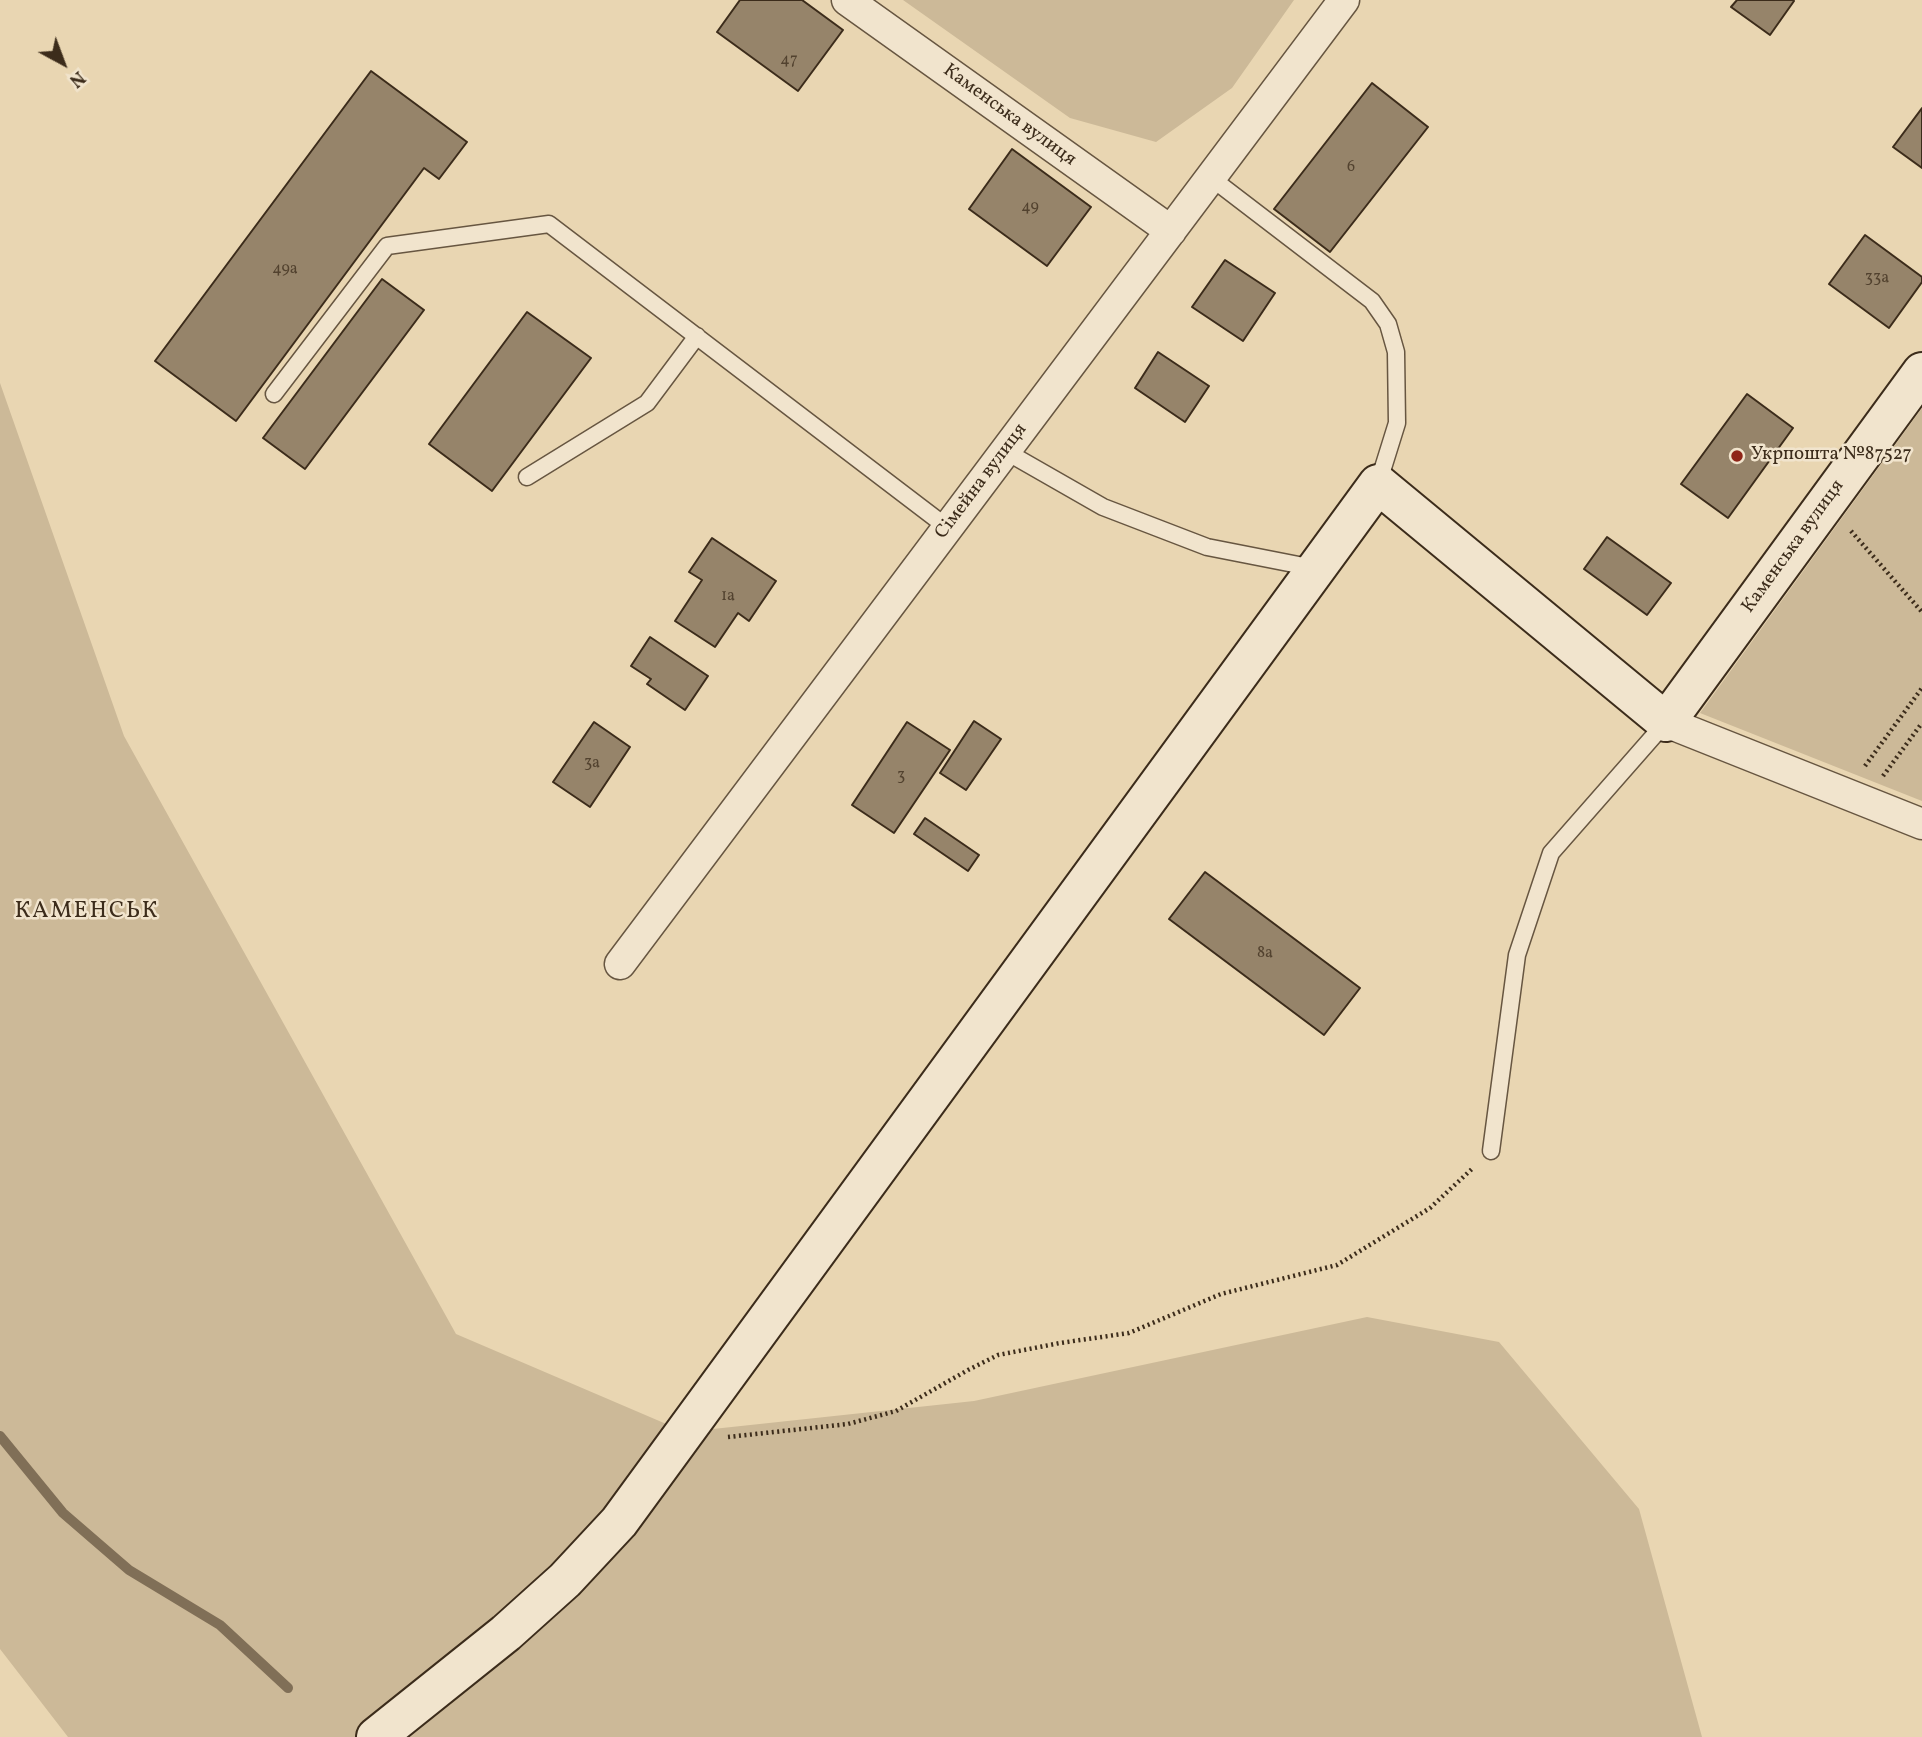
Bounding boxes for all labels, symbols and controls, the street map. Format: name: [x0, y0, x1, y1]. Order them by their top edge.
north arrow: [28, 28, 98, 98]
house number: 47: [780, 51, 798, 71]
street label: Каменська вулиця: [938, 60, 1080, 172]
text: N: [63, 65, 91, 93]
house number: 6: [1347, 158, 1355, 178]
house number: 49: [1021, 198, 1039, 218]
house number: 49а: [272, 260, 298, 280]
house number: 33а: [1865, 269, 1889, 289]
street label: Сімейна вулиця: [931, 420, 1033, 544]
place label: Укрпошта №87527: [1751, 445, 1912, 467]
marker: Укрпошта №87527: [1729, 448, 1745, 464]
street label: Каменська вулиця: [1738, 476, 1850, 618]
house number: 1а: [721, 587, 735, 607]
house number: 3а: [584, 754, 600, 774]
house number: 3: [897, 767, 905, 787]
district label: КАМЕНСЬК: [16, 899, 158, 927]
house number: 8а: [1257, 944, 1273, 964]

